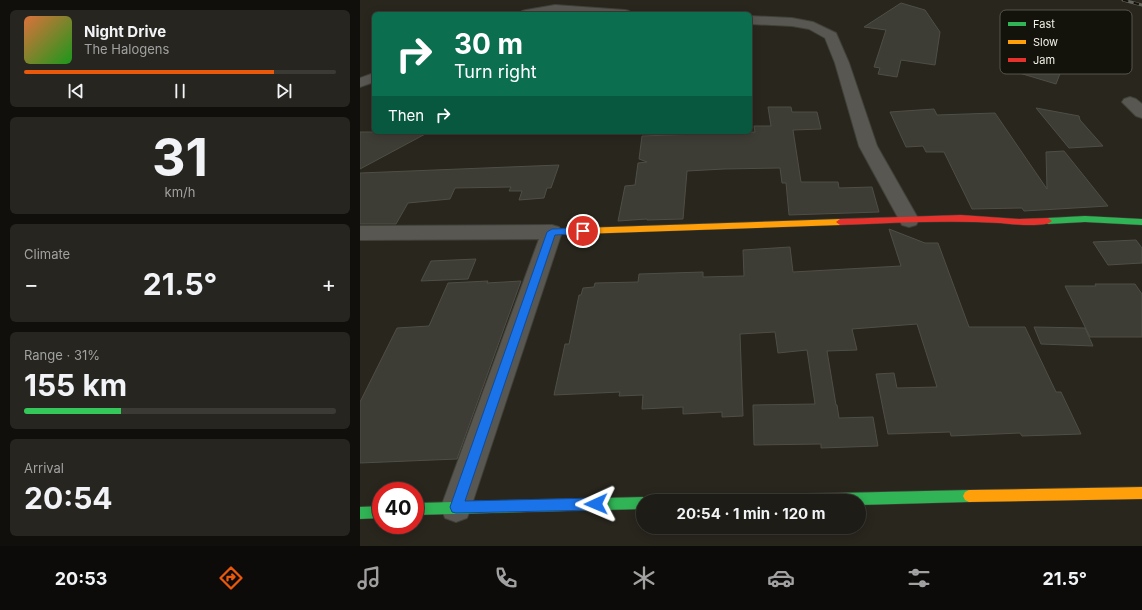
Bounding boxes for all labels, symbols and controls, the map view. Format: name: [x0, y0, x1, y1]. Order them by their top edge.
legend: [1000, 10, 1132, 74]
text: Fast: [1033, 17, 1055, 31]
text: Night Drive: [84, 22, 166, 41]
text: 30 m: [454, 27, 523, 61]
icon: right: [388, 28, 440, 80]
text: Slow: [1033, 35, 1058, 49]
text: The Halogens: [84, 41, 169, 57]
text: Jam: [1033, 53, 1055, 67]
text: Turn right: [454, 61, 537, 82]
icon: previous: [65, 80, 87, 102]
icon: pause: [169, 80, 191, 102]
icon: next: [273, 80, 295, 102]
icon: right: [432, 104, 454, 126]
text: Then: [388, 106, 424, 125]
text: 31: [152, 126, 208, 189]
text: km/h: [165, 184, 195, 200]
pin: [566, 214, 600, 248]
icon: arrive: [572, 220, 594, 242]
text: Climate: [24, 246, 70, 262]
text: 21.5°: [143, 266, 217, 302]
text: −: [24, 271, 39, 297]
text: +: [321, 271, 336, 297]
text: Range · 31%: [24, 347, 100, 363]
text: 155 km: [24, 367, 127, 403]
text: Arrival: [24, 460, 64, 476]
text: 20:54: [24, 480, 113, 516]
speed limit sign: 40: [372, 482, 424, 534]
position arrow: [575, 483, 617, 525]
text: 20:54 · 1 min · 120 m: [677, 504, 825, 523]
icon: directions: [217, 564, 245, 592]
icon: music: [355, 564, 383, 592]
icon: phone: [492, 564, 520, 592]
icon: climate: [630, 564, 658, 592]
icon: car: [767, 564, 795, 592]
icon: filters: [905, 564, 933, 592]
text: 20:53: [55, 568, 107, 589]
text: 21.5°: [1042, 568, 1087, 589]

